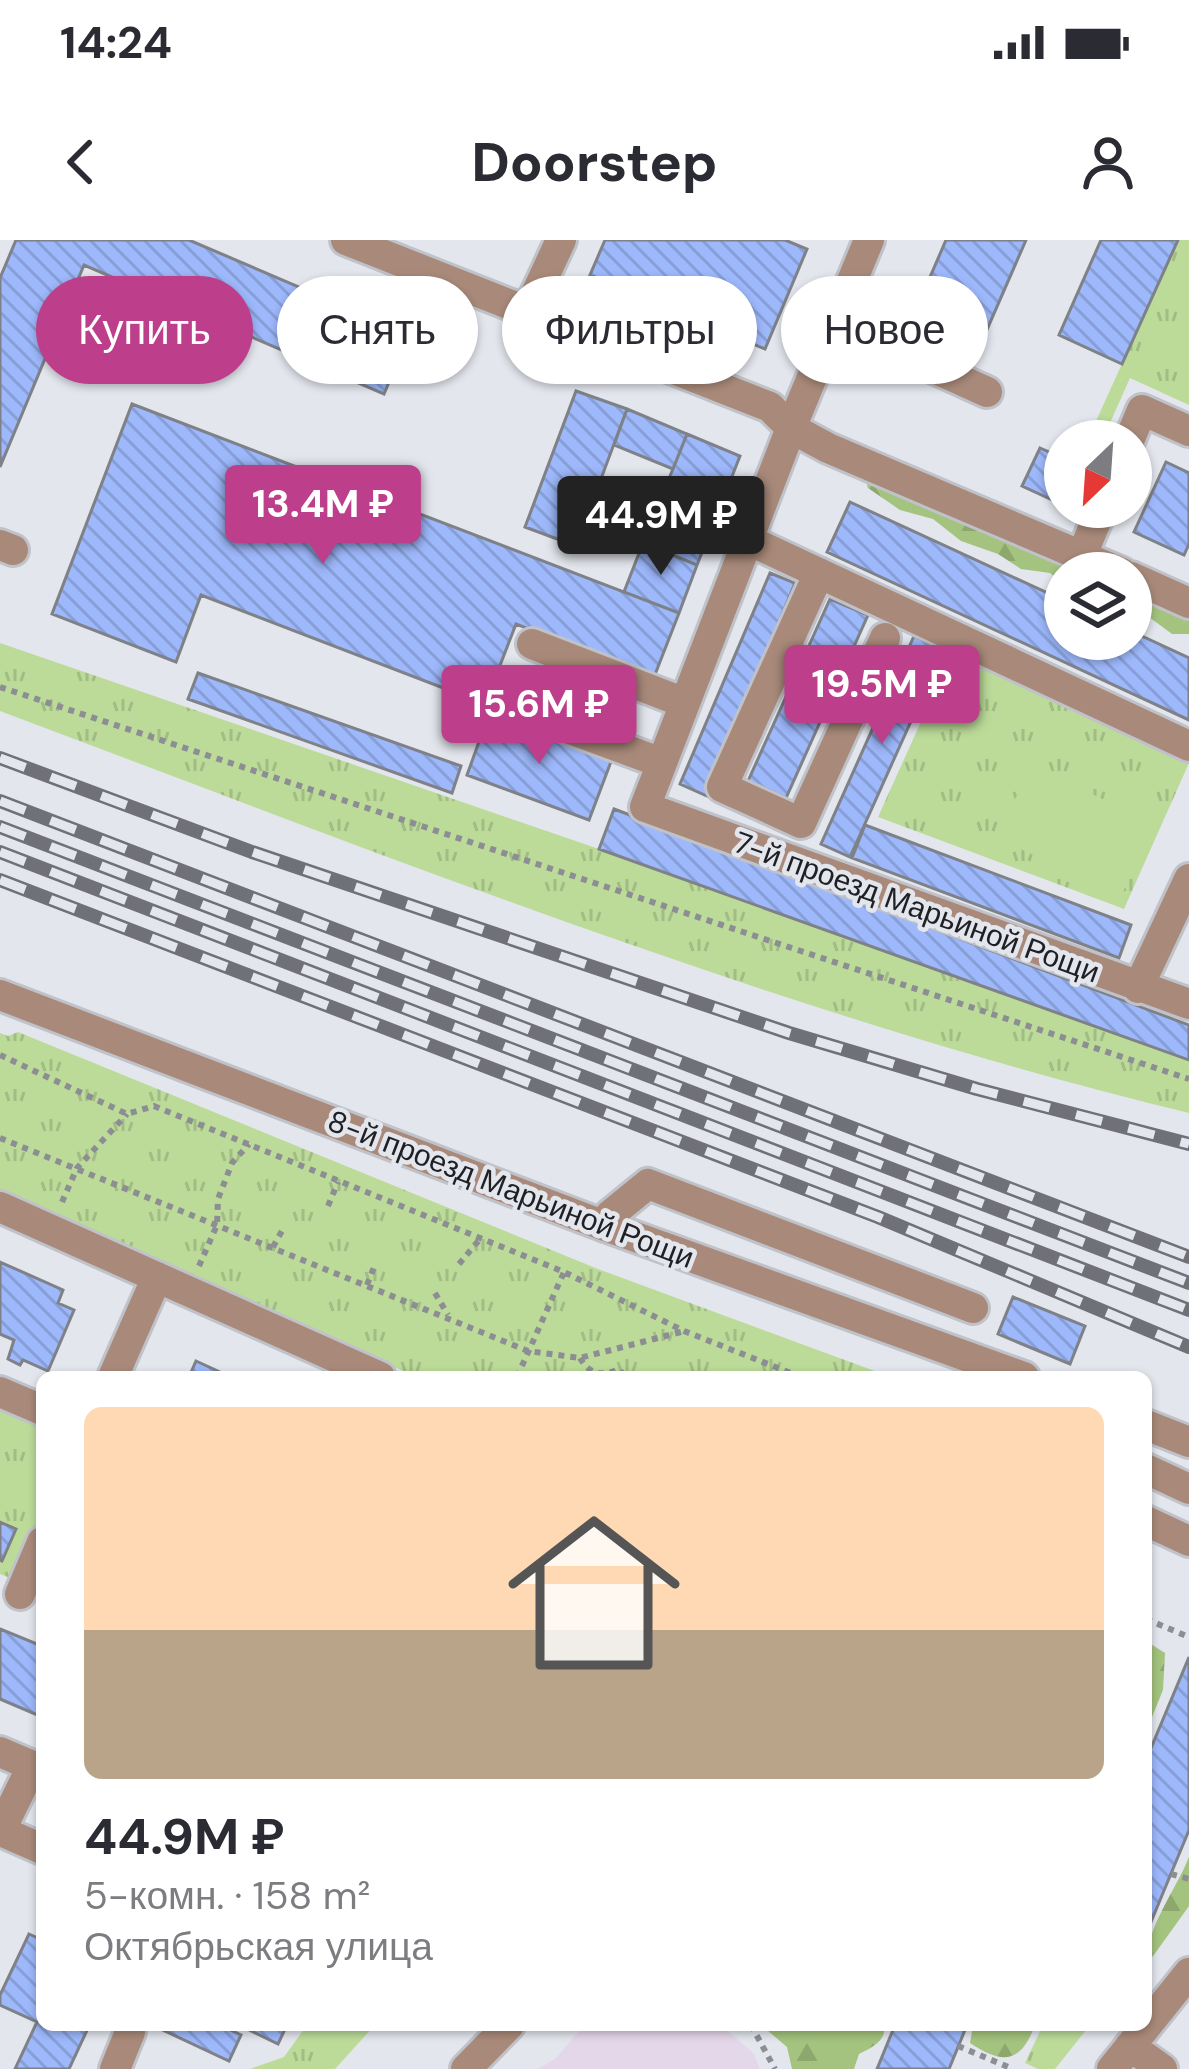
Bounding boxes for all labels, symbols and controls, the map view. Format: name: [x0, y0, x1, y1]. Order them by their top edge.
text: 14:24: [60, 13, 172, 72]
text: Doorstep: [472, 127, 717, 198]
icon: back: [48, 129, 114, 195]
icon: person: [1075, 129, 1141, 195]
chip: Купить: [36, 276, 253, 384]
chip: Снять: [277, 276, 478, 384]
chip: Фильтры: [502, 276, 757, 384]
chip: Новое: [781, 276, 988, 384]
north arrow: [1044, 420, 1152, 528]
map controls: [1044, 420, 1152, 660]
pin: 13.4M ₽: [212, 465, 434, 567]
pin: 44.9M ₽: [550, 476, 772, 578]
text: 13.4M ₽: [252, 478, 394, 529]
text: 44.9M ₽: [584, 489, 738, 540]
button: layers: [1044, 552, 1152, 660]
pin: 19.5M ₽: [771, 645, 993, 747]
text: 19.5M ₽: [811, 658, 953, 709]
pin: 15.6M ₽: [428, 665, 650, 767]
text: 15.6M ₽: [468, 678, 610, 729]
street label: 7-й проезд Марьиной Рощи: [729, 823, 1105, 991]
street label: 8-й проезд Марьиной Рощи: [322, 1101, 700, 1277]
icon: home: [486, 1485, 702, 1701]
text: 44.9M ₽: [84, 1803, 285, 1870]
text: 5-комн. · 158 m²: [84, 1870, 370, 1921]
text: Октябрьская улица: [84, 1921, 433, 1972]

